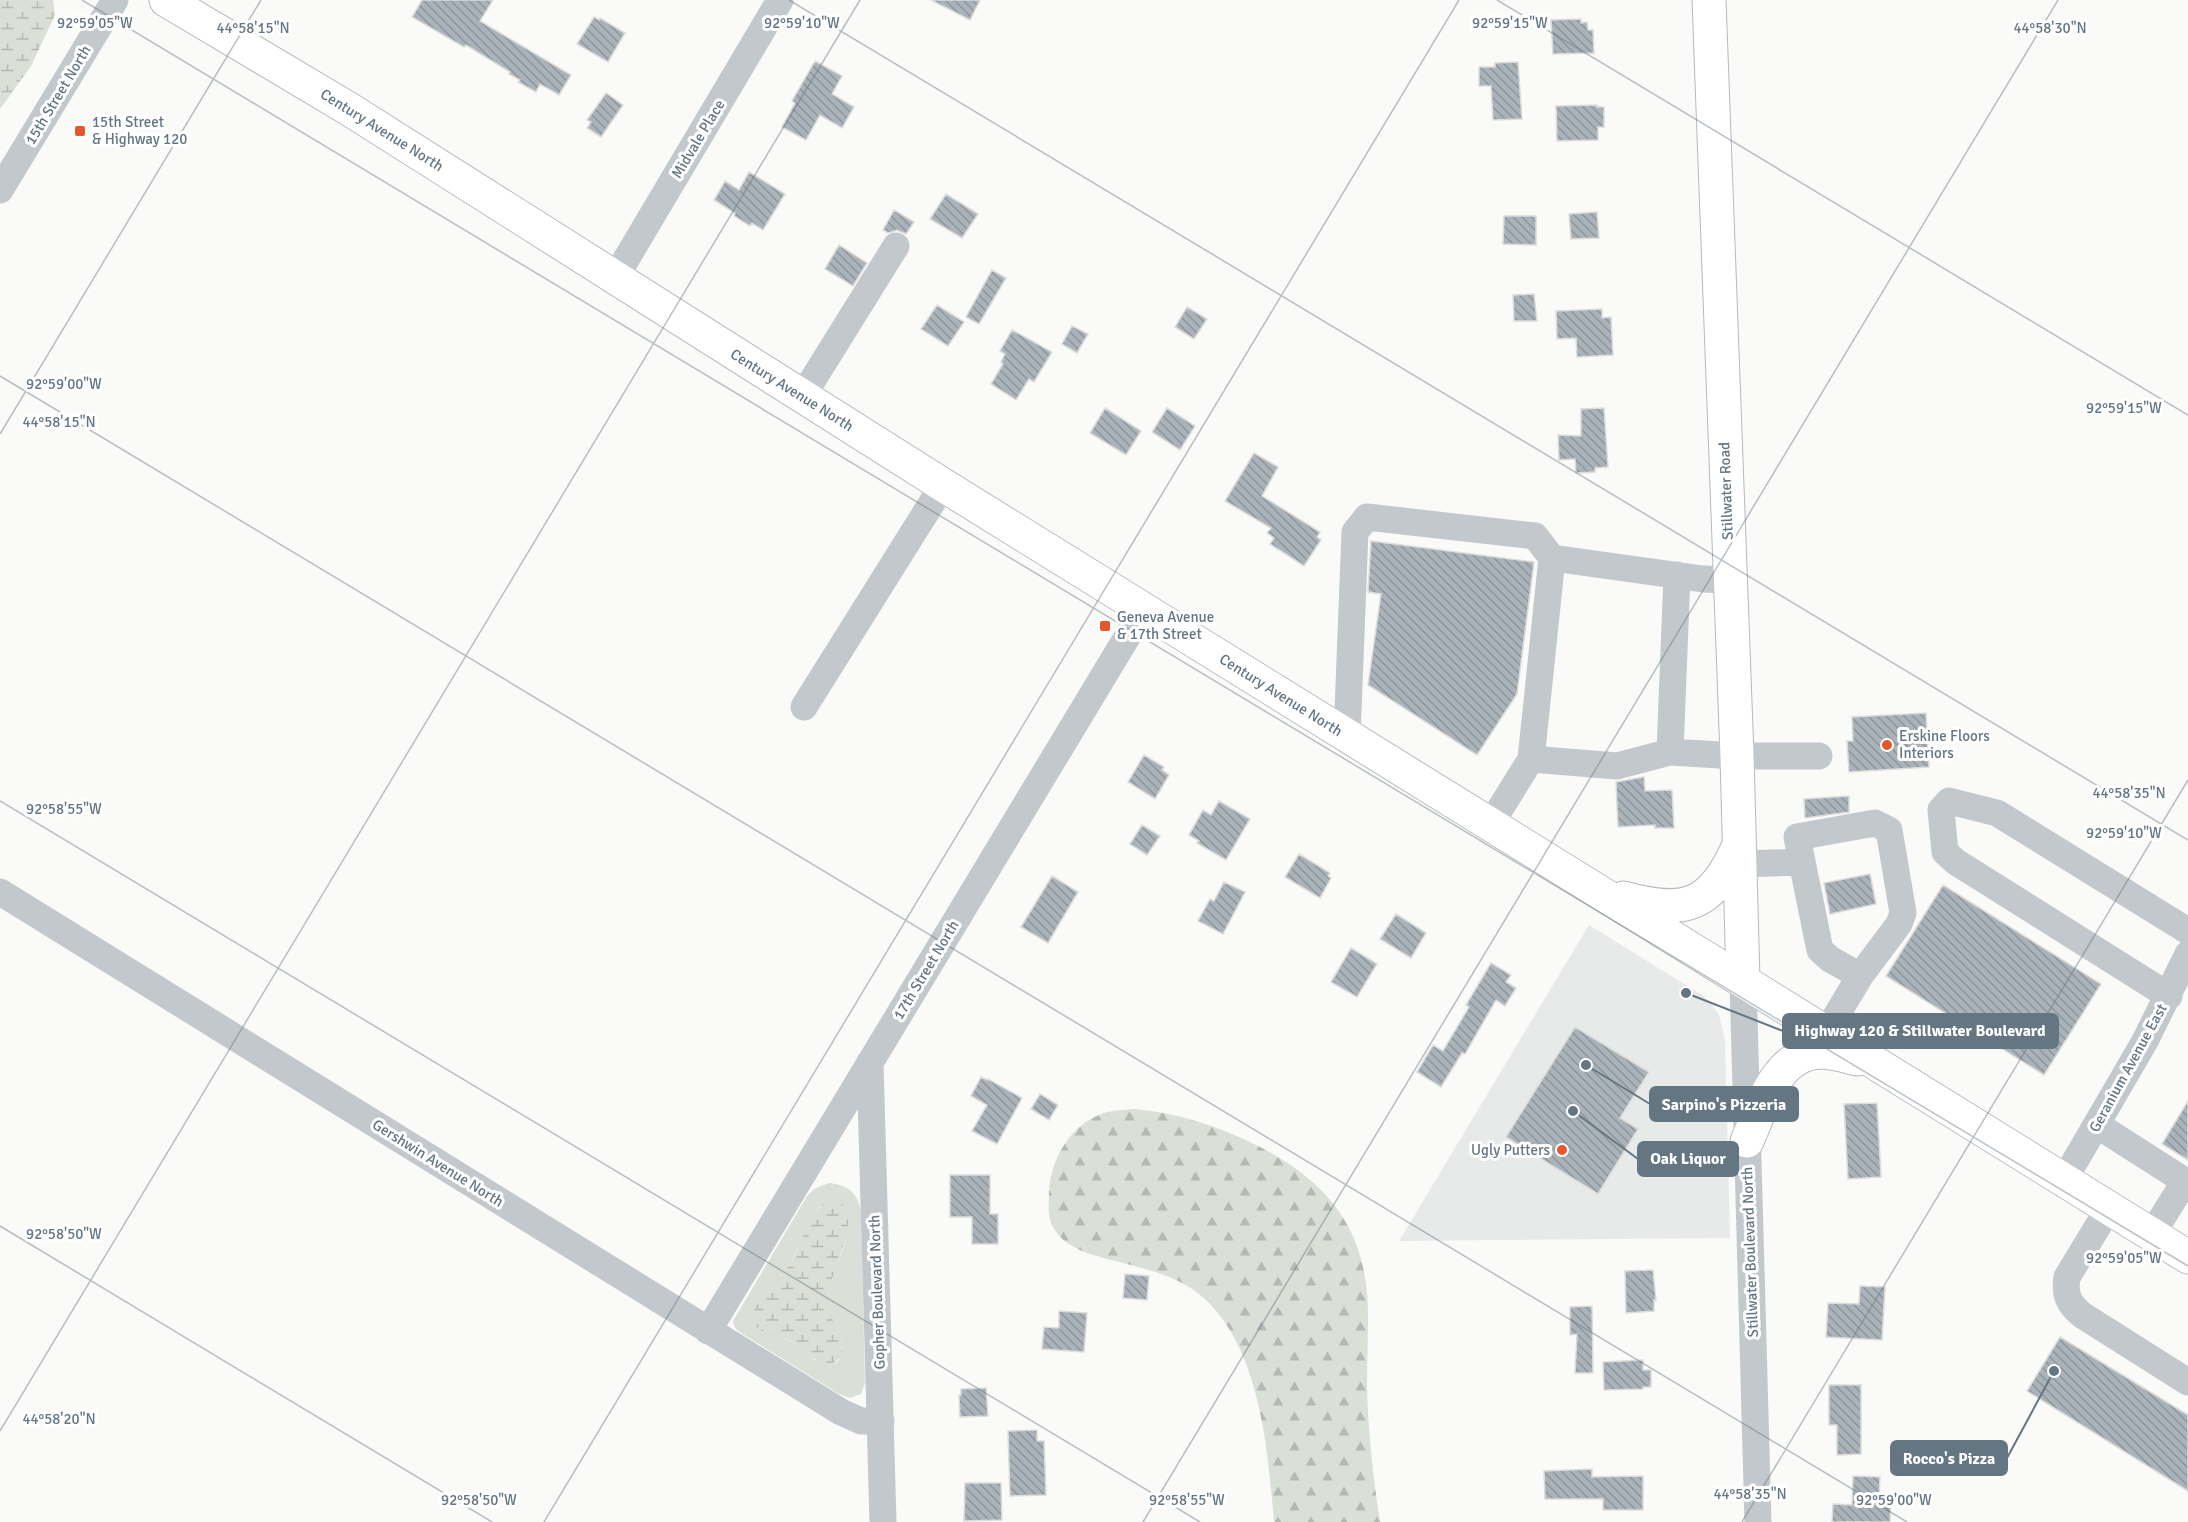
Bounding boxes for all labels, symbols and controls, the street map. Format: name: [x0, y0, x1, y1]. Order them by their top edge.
text: 92°59'05"W: [57, 14, 133, 32]
text: 92°59'10"W: [764, 14, 840, 32]
text: 92°59'15"W: [1472, 14, 1548, 32]
text: 44°58'15"N: [216, 19, 290, 37]
text: 44°58'30"N: [2013, 19, 2087, 37]
street label: 15th Street North: [21, 42, 95, 148]
street label: Century Avenue North: [317, 85, 447, 175]
street label: Midvale Place: [667, 96, 729, 182]
place label: 15th Street & Highway 120: [92, 113, 187, 148]
marker: 15th Street & Highway 120: [73, 124, 87, 138]
street label: Century Avenue North: [727, 345, 857, 435]
text: 92°59'00"W: [26, 375, 102, 393]
text: 92°59'15"W: [2086, 399, 2162, 417]
text: 44°58'15"N: [22, 413, 96, 431]
street label: Stillwater Road: [1715, 442, 1737, 540]
place label: Geneva Avenue & 17th Street: [1117, 608, 1214, 643]
marker: Geneva Avenue & 17th Street: [1098, 619, 1112, 633]
street label: Century Avenue North: [1216, 650, 1346, 740]
place label: Erskine Floors Interiors: [1899, 727, 1990, 762]
marker: Erskine Floors Interiors: [1880, 738, 1894, 752]
text: 44°58'35"N: [2092, 784, 2166, 802]
text: 92°58'55"W: [26, 800, 102, 818]
text: 92°59'10"W: [2086, 824, 2162, 842]
street label: 17th Street North: [889, 917, 963, 1023]
street label: Geranium Avenue East: [2085, 1001, 2171, 1135]
callout: Highway 120 & Stillwater Boulevard: [1783, 1014, 2058, 1048]
text: Highway 120 & Stillwater Boulevard: [1794, 1021, 2046, 1041]
callout: Sarpino's Pizzeria: [1650, 1087, 1798, 1121]
text: Sarpino's Pizzeria: [1662, 1095, 1786, 1115]
street label: Gershwin Avenue North: [369, 1115, 507, 1211]
place label: Ugly Putters: [1471, 1141, 1550, 1159]
callout: Oak Liquor: [1638, 1142, 1738, 1176]
marker: Ugly Putters: [1555, 1143, 1569, 1157]
text: Oak Liquor: [1650, 1149, 1726, 1169]
street label: Stillwater Boulevard North: [1738, 1166, 1762, 1338]
street label: Gopher Boulevard North: [865, 1214, 889, 1370]
text: 92°58'50"W: [26, 1225, 102, 1243]
text: 92°59'05"W: [2086, 1249, 2162, 1267]
text: 44°58'20"N: [22, 1410, 96, 1428]
callout: Rocco's Pizza: [1891, 1441, 2007, 1475]
text: Rocco's Pizza: [1903, 1449, 1995, 1469]
text: 44°58'35"N: [1713, 1485, 1787, 1503]
text: 92°58'50"W: [441, 1491, 517, 1509]
text: 92°58'55"W: [1149, 1491, 1225, 1509]
text: 92°59'00"W: [1856, 1491, 1932, 1509]

